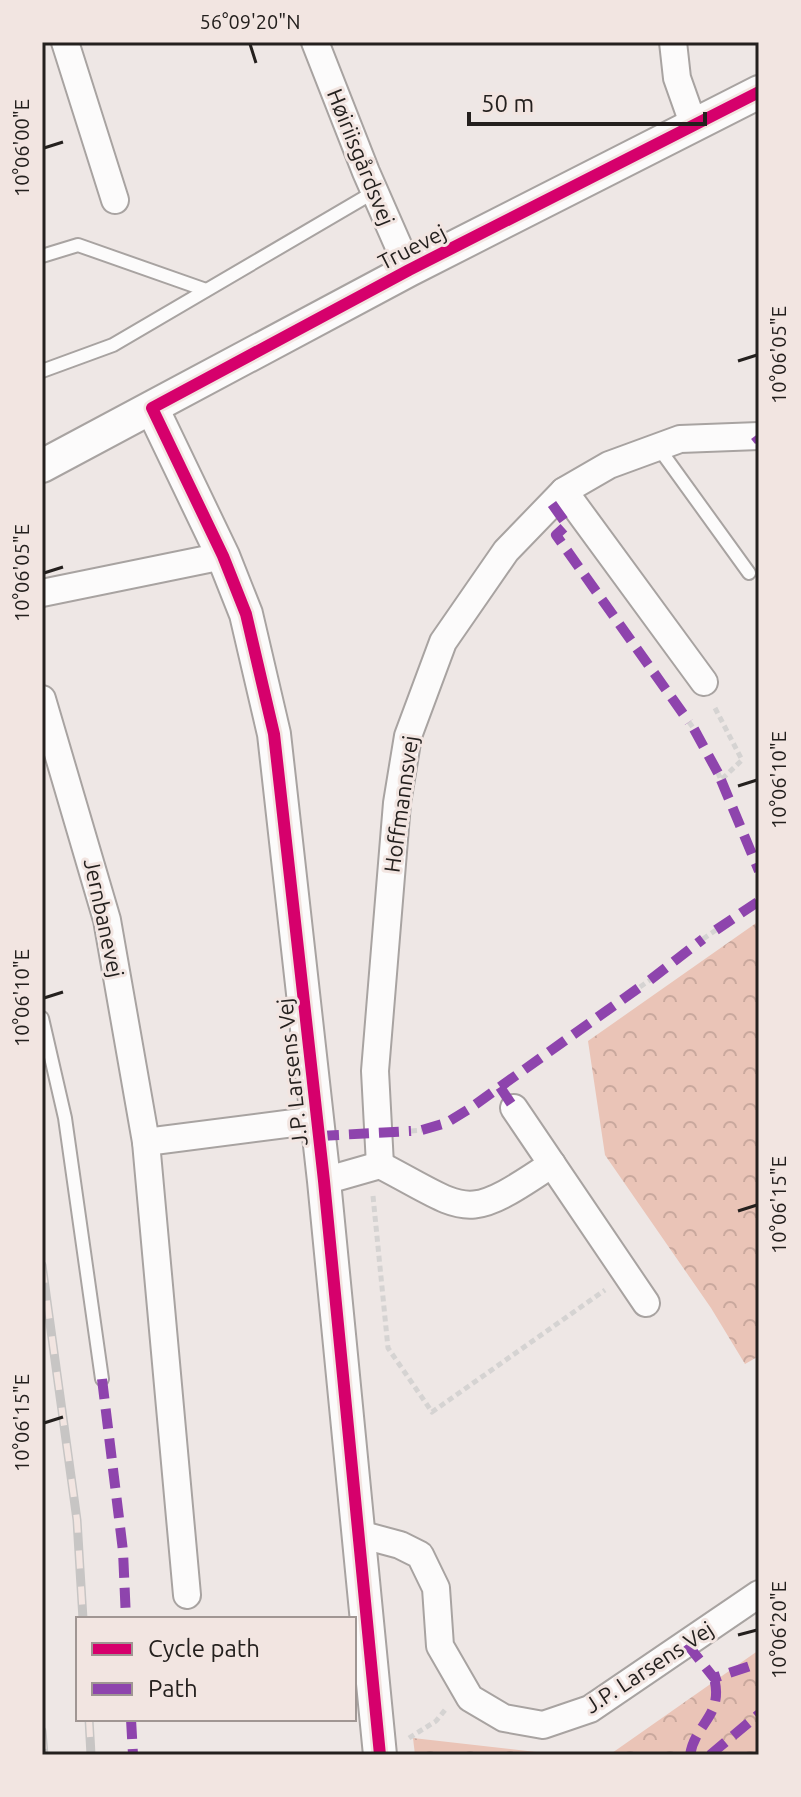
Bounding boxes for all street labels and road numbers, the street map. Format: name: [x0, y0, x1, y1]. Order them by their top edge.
street label: Høiriisgårdsvej: [323, 85, 400, 229]
street label: Truevej: [374, 219, 450, 274]
street label: Hoffmannsvej: [379, 734, 422, 874]
street label: Jernbanevej: [80, 856, 129, 980]
street label: J.P. Larsens Vej: [271, 997, 312, 1147]
street label: J.P. Larsens Vej: [580, 1616, 718, 1717]

